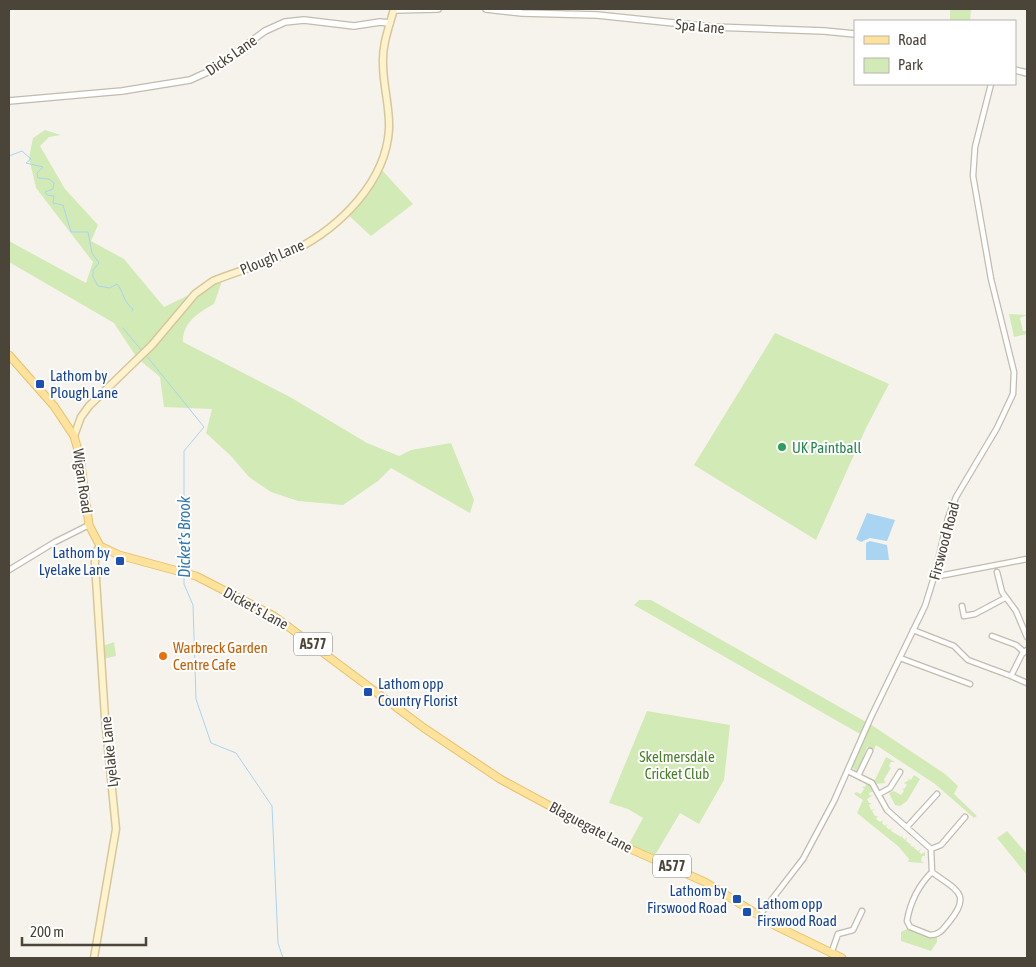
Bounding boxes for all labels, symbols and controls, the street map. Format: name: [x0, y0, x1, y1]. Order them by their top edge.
street label: Spa Lane: [675, 15, 725, 37]
legend: [854, 20, 1016, 85]
street label: Dicks Lane: [202, 31, 260, 79]
text: Road: [898, 31, 927, 48]
text: Park: [898, 56, 923, 73]
street label: Plough Lane: [237, 236, 307, 278]
place label: Lathom by Plough Lane: [50, 367, 118, 401]
marker: Lathom by Plough Lane: [34, 378, 46, 390]
place label: UK Paintball: [792, 439, 861, 456]
marker: UK Paintball: [776, 441, 788, 453]
street label: Wigan Road: [70, 447, 96, 515]
water label: Dicket's Brook: [175, 495, 193, 578]
street label: Firswood Road: [925, 500, 963, 582]
place label: Lathom by Lyelake Lane: [39, 544, 110, 578]
marker: Lathom by Lyelake Lane: [114, 555, 126, 567]
street label: Dicket's Lane: [221, 583, 292, 633]
road number: A577: [294, 633, 332, 656]
place label: Warbreck Garden Centre Cafe: [173, 639, 268, 673]
marker: Warbreck Garden Centre Cafe: [157, 650, 169, 662]
place label: Lathom opp Country Florist: [378, 675, 458, 709]
marker: Lathom opp Country Florist: [362, 686, 374, 698]
street label: Lyelake Lane: [97, 716, 121, 788]
park label: Skelmersdale Cricket Club: [639, 748, 715, 782]
street label: Blaguegate Lane: [547, 798, 636, 856]
road number: A577: [653, 854, 691, 878]
place label: Lathom by Firswood Road: [647, 882, 727, 916]
marker: Lathom by Firswood Road: [731, 893, 743, 905]
place label: Lathom opp Firswood Road: [757, 895, 837, 929]
marker: Lathom opp Firswood Road: [741, 906, 753, 918]
scale bar: [22, 914, 146, 946]
text: 200 m: [30, 923, 64, 940]

